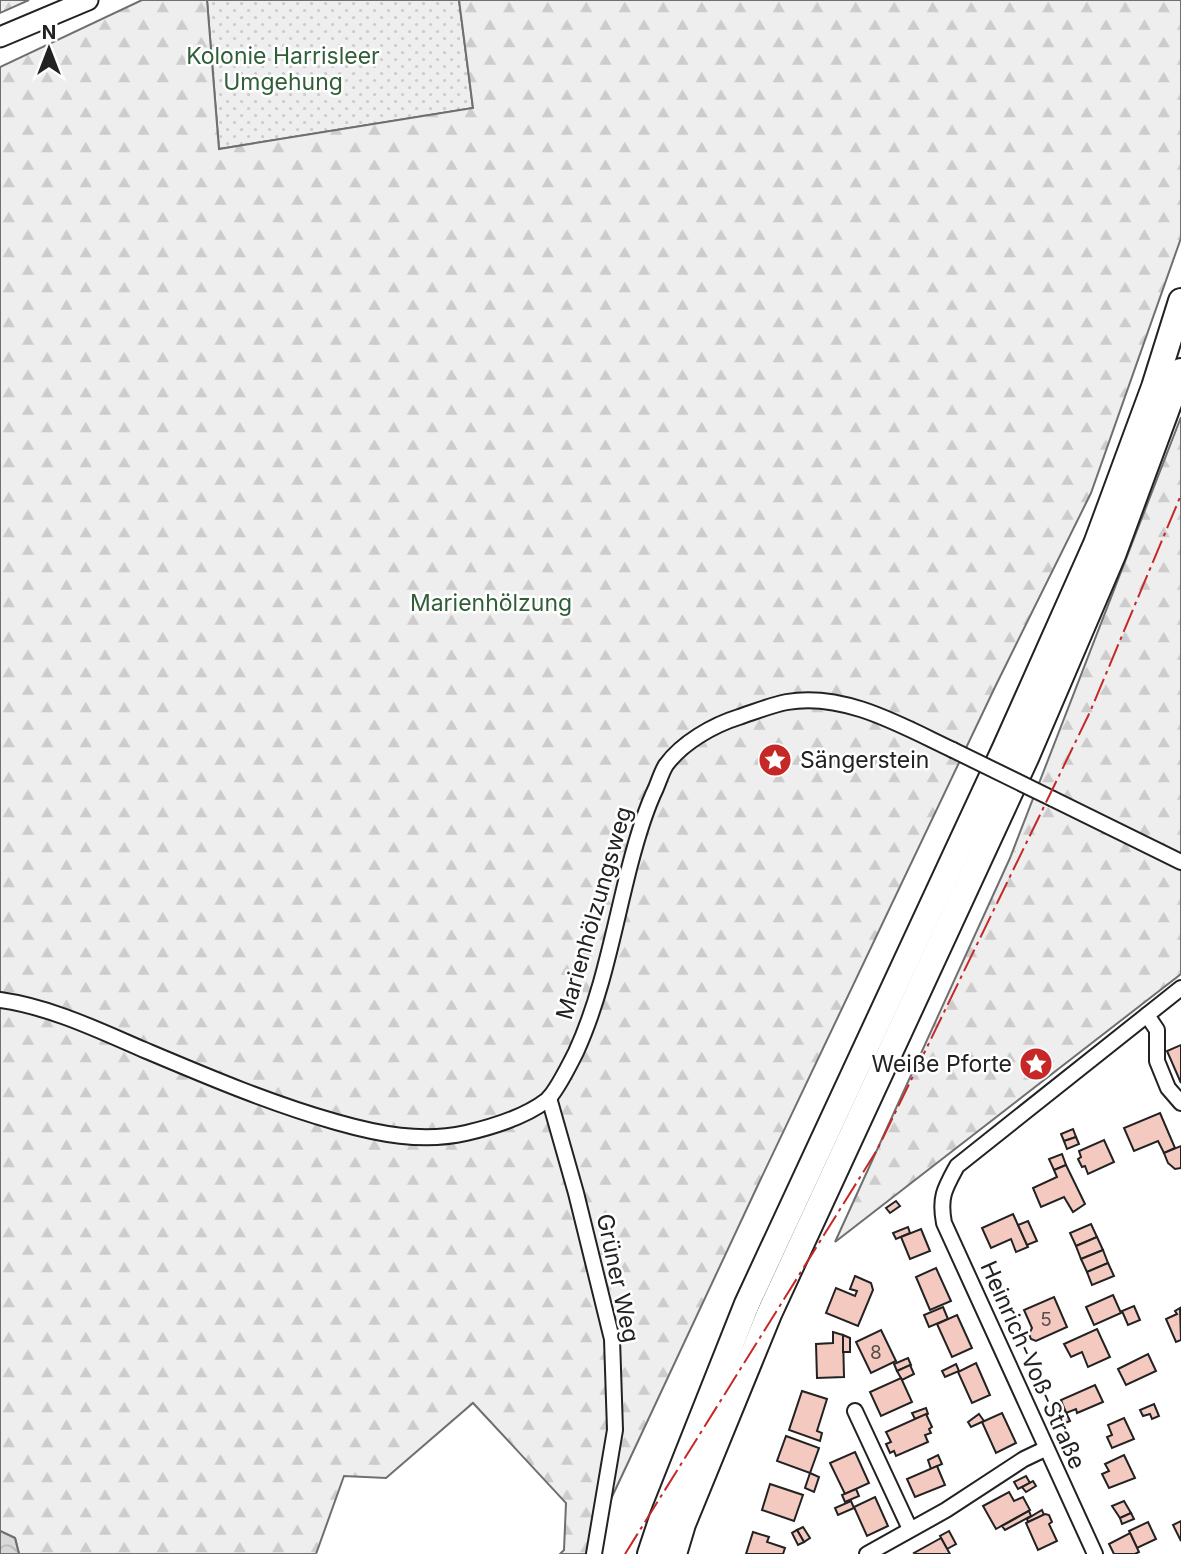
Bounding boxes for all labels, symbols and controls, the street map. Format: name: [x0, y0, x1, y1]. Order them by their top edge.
north arrow: [14, 14, 84, 84]
text: N: [42, 21, 56, 44]
park label: Kolonie Harrisleer Umgehung: [186, 42, 380, 96]
park label: Marienhölzung: [410, 589, 572, 617]
place icon: Sängerstein: [756, 741, 794, 779]
place label: Sängerstein: [800, 746, 929, 774]
street label: Marienhölzungsweg: [550, 803, 638, 1023]
place icon: Weiße Pforte: [1017, 1045, 1055, 1083]
place label: Weiße Pforte: [871, 1050, 1012, 1078]
street label: Grüner Weg: [591, 1211, 645, 1345]
street label: Heinrich-Voß-Straße: [974, 1256, 1092, 1474]
house number: 5: [1040, 1308, 1052, 1331]
house number: 8: [870, 1341, 882, 1364]

